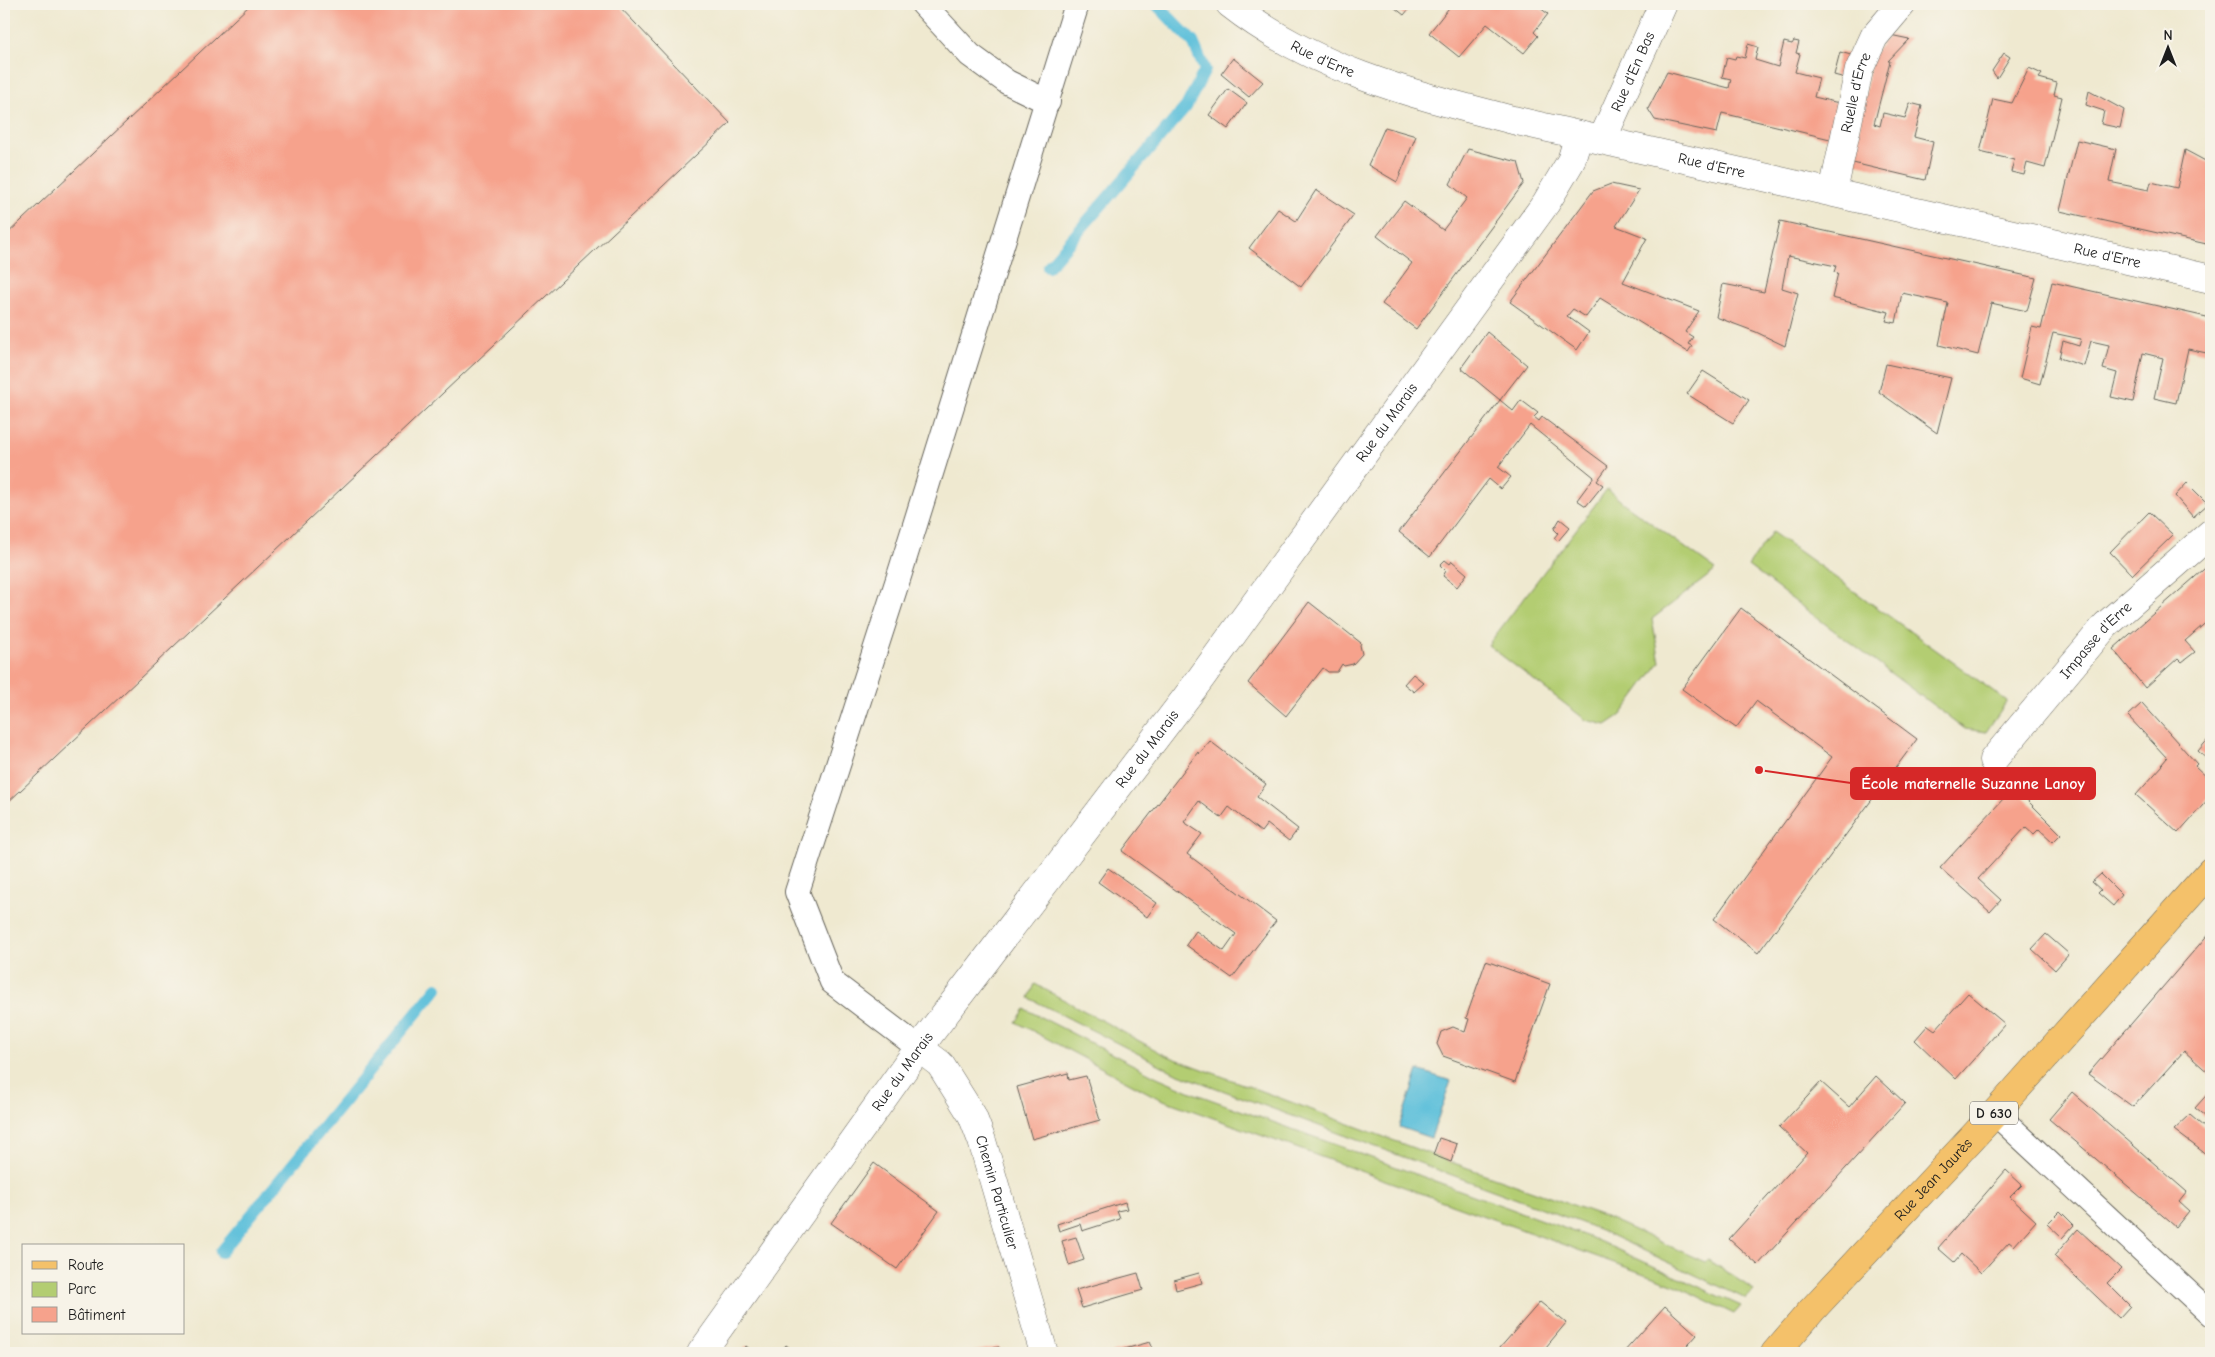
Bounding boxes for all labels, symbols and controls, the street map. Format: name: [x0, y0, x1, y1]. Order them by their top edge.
north arrow: [2142, 22, 2192, 72]
text: N: [2163, 27, 2173, 44]
street label: Rue d'En Bas: [1607, 29, 1658, 114]
street label: Rue d'Erre: [1288, 36, 1358, 81]
street label: Ruelle d'Erre: [1837, 49, 1875, 134]
street label: Rue d'Erre: [1676, 149, 1747, 182]
street label: Rue d'Erre: [2072, 239, 2143, 272]
street label: Rue du Marais: [1352, 379, 1421, 465]
street label: Impasse d'Erre: [2056, 597, 2136, 682]
street label: Rue du Marais: [1112, 706, 1182, 791]
callout: École maternelle Suzanne Lanoy: [1851, 768, 2095, 799]
text: École maternelle Suzanne Lanoy: [1861, 774, 2085, 793]
street label: Rue du Marais: [868, 1028, 937, 1115]
road number: D 630: [1970, 1102, 2018, 1124]
street label: Chemin Particulier: [972, 1133, 1022, 1252]
street label: Rue Jean Jaurès: [1891, 1134, 1976, 1224]
legend: [22, 1244, 185, 1334]
text: Route: [68, 1256, 104, 1274]
text: Parc: [68, 1280, 96, 1298]
text: Bâtiment: [68, 1306, 126, 1324]

